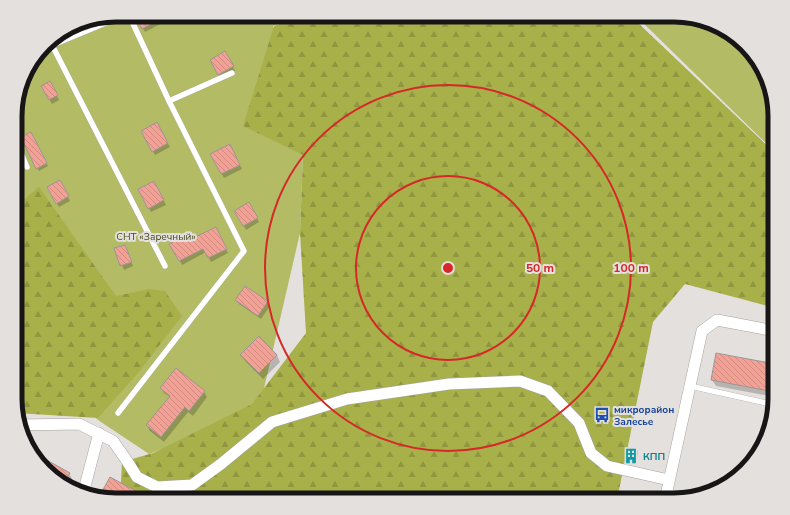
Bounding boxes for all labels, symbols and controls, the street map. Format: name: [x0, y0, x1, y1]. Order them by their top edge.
park label: СНТ «Заречный»: [116, 230, 196, 244]
text: 50 m: [526, 260, 554, 276]
text: 100 m: [613, 260, 649, 276]
centre of rings: [441, 261, 455, 275]
place label: микрорайон Залесье: [614, 403, 674, 429]
bus stop icon: микрорайон Залесье: [593, 406, 611, 424]
building icon: КПП: [622, 447, 640, 465]
place label: КПП: [643, 450, 665, 464]

